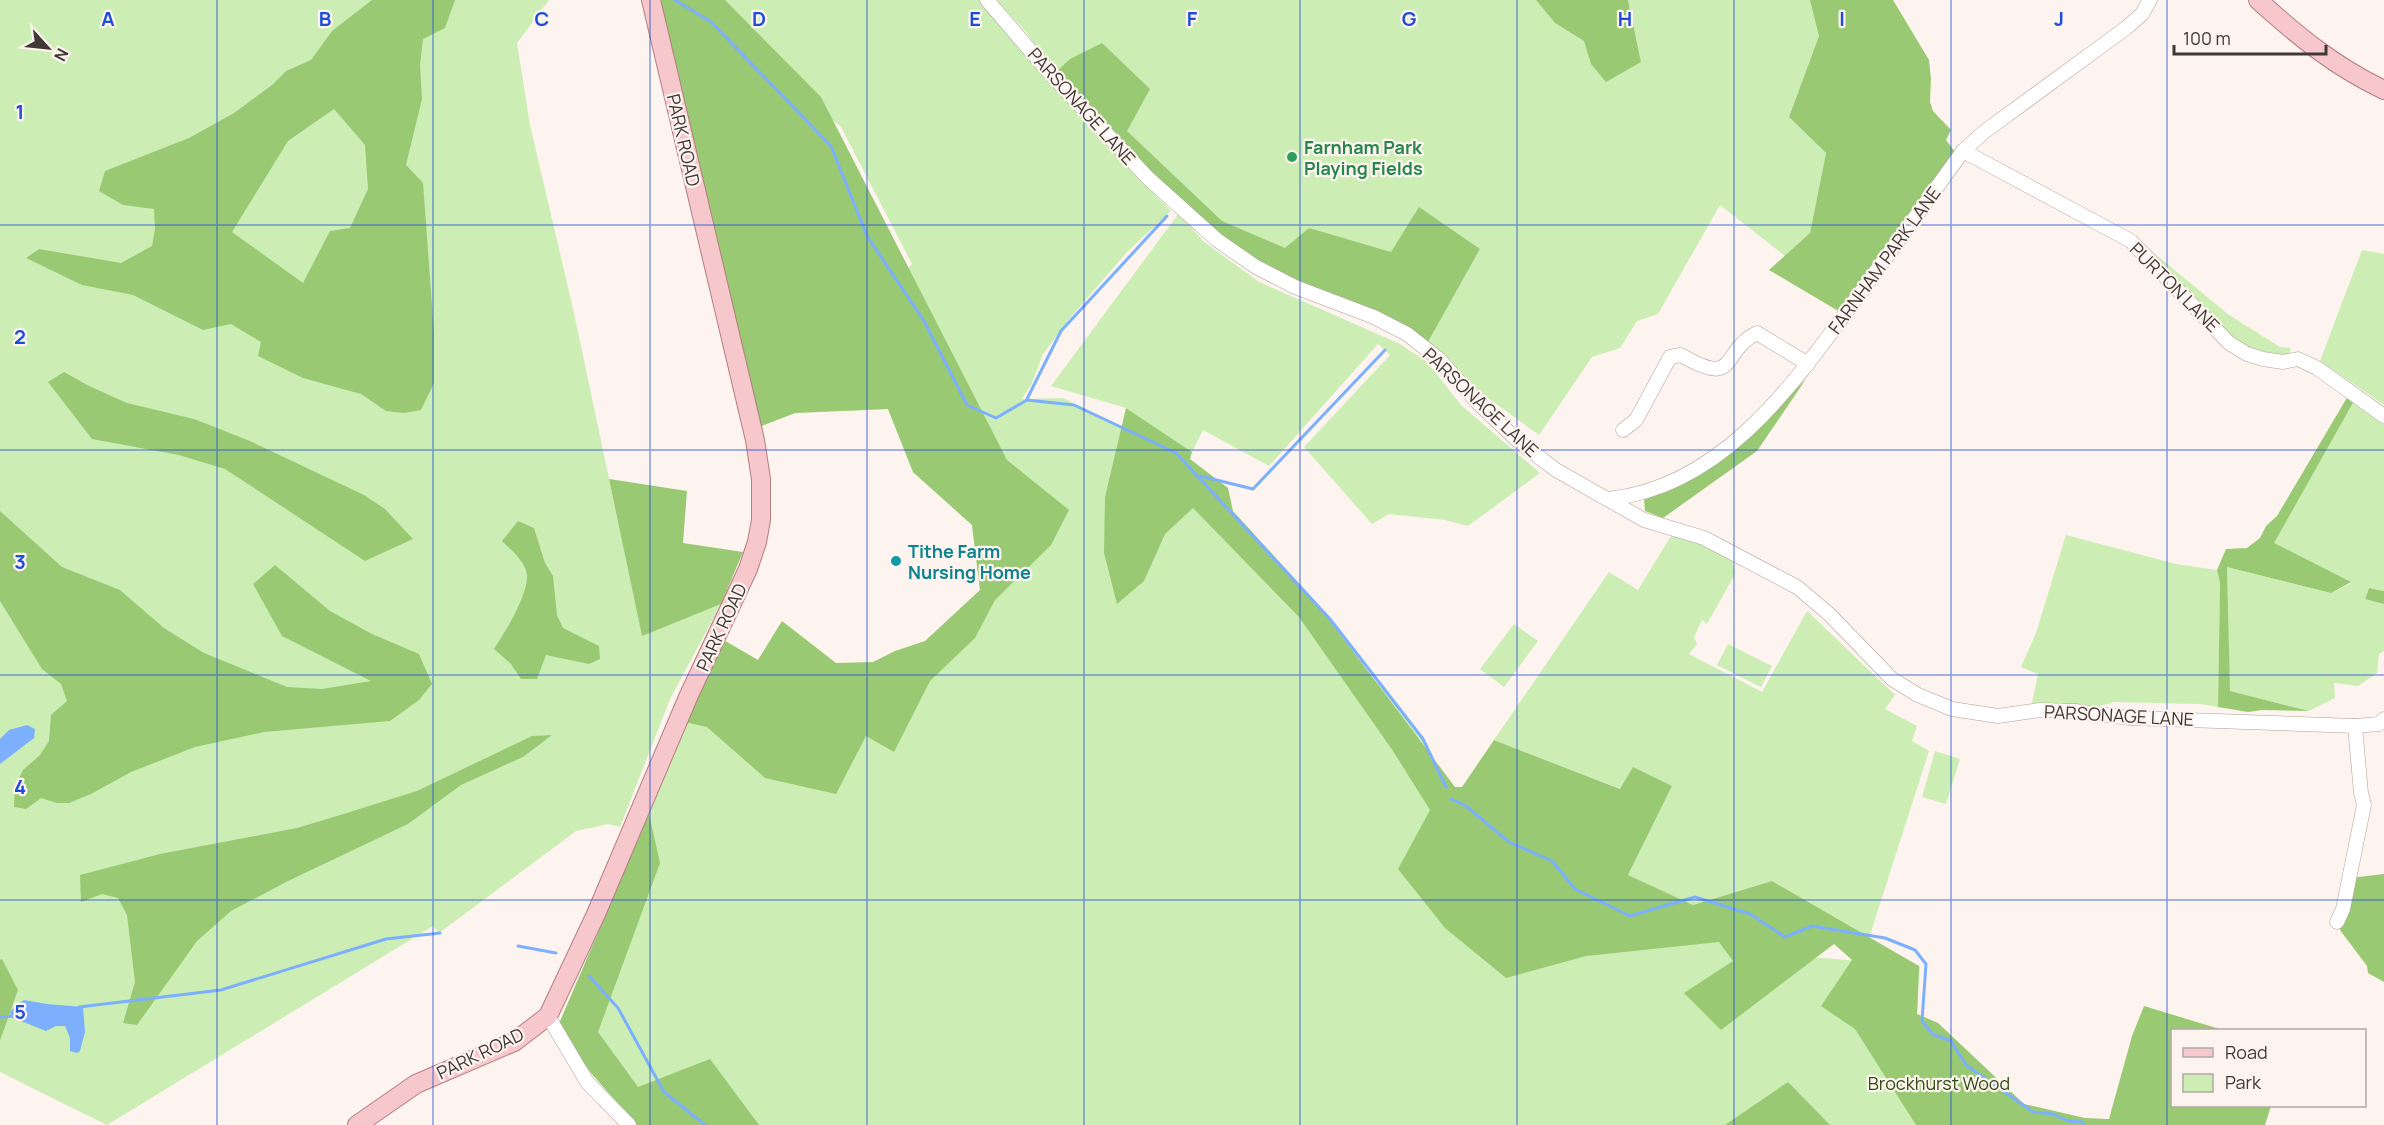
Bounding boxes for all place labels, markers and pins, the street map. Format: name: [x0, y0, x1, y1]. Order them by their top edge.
place label: Farnham Park Playing Fields: [1304, 135, 1423, 180]
marker: Farnham Park Playing Fields: [1285, 150, 1299, 164]
place label: Tithe Farm Nursing Home: [908, 539, 1031, 584]
marker: Tithe Farm Nursing Home: [889, 554, 903, 568]

